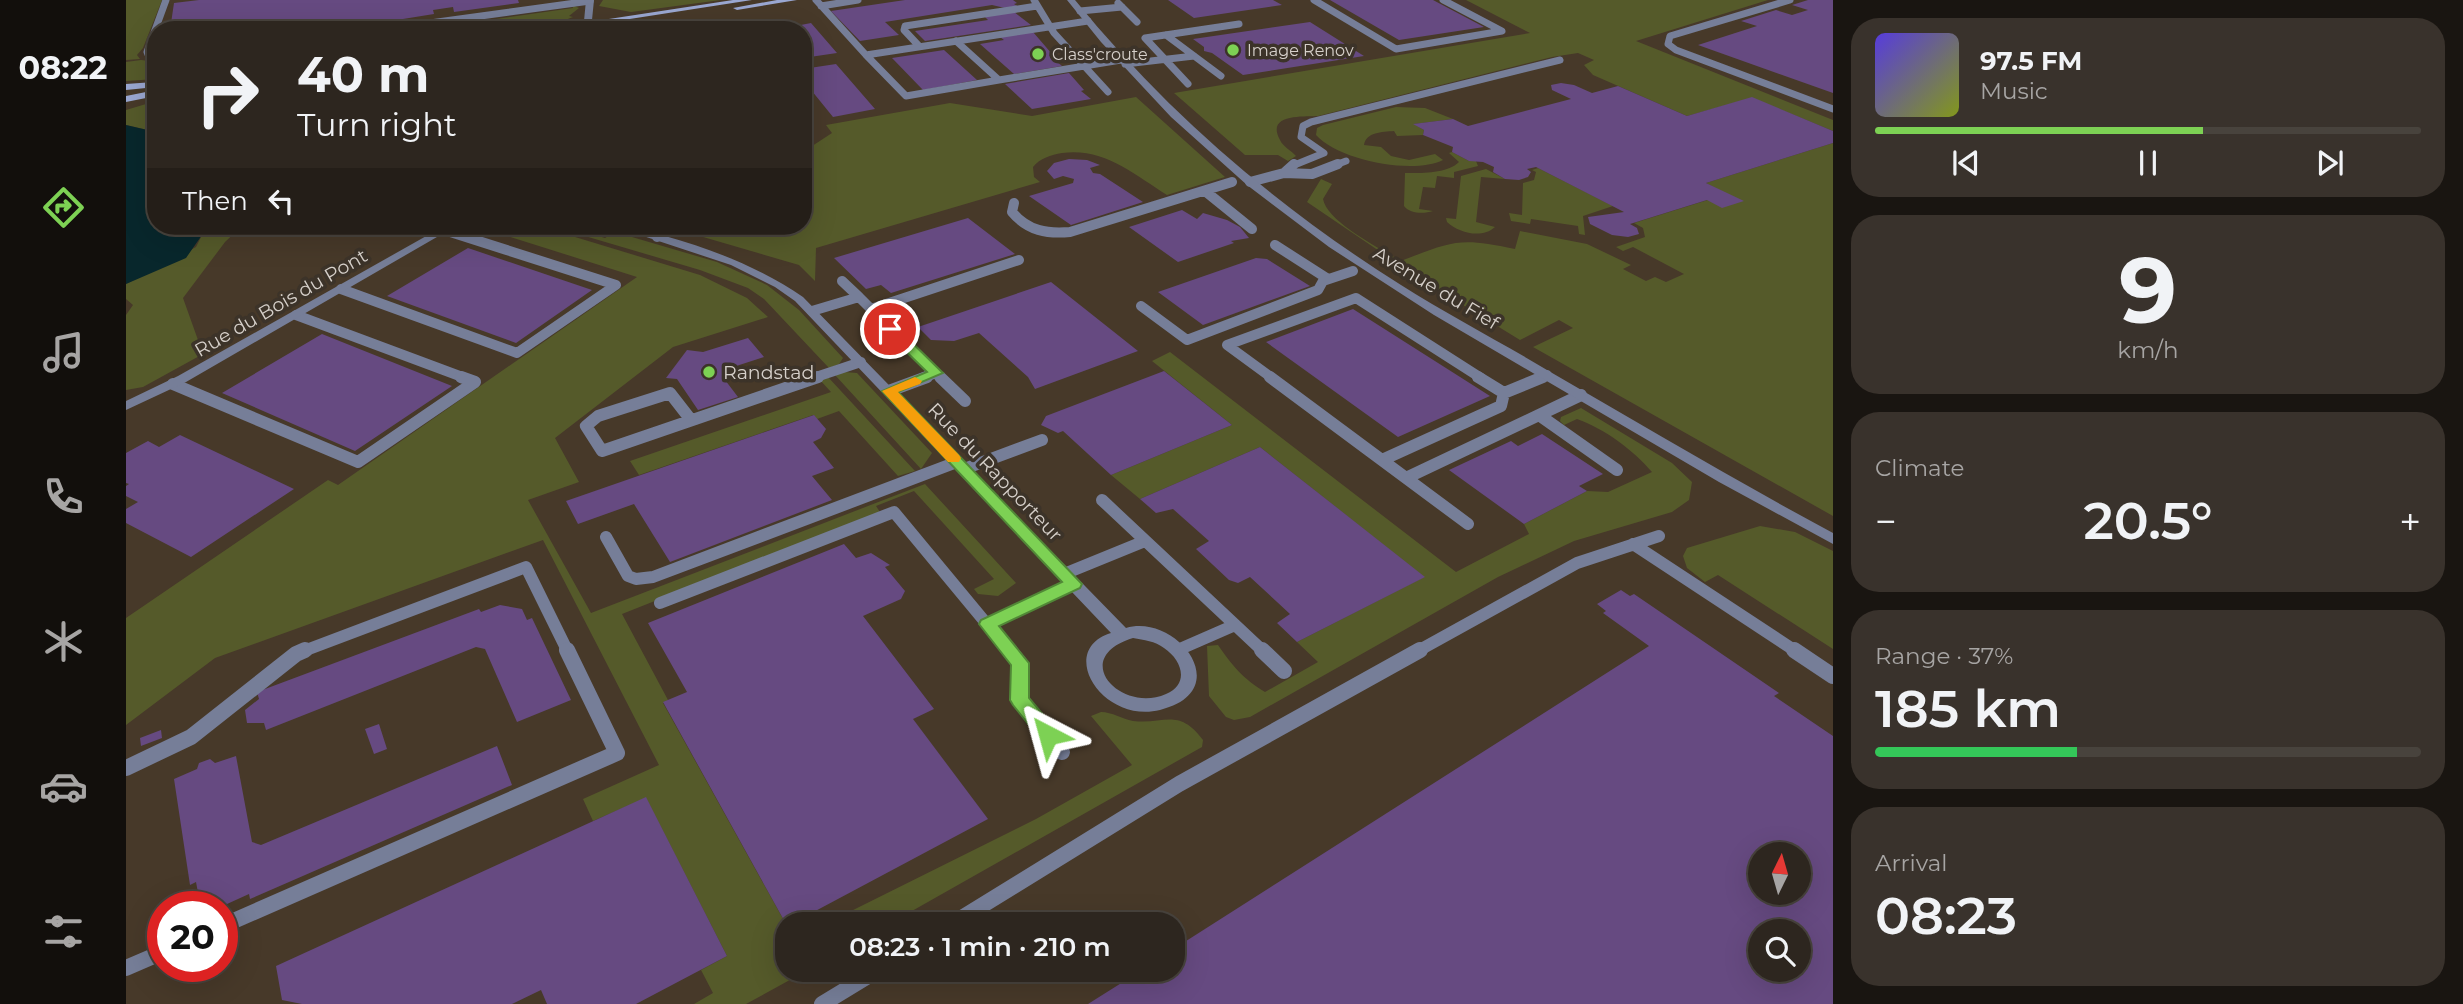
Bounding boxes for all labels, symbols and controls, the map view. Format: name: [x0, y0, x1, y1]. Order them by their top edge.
place label: Image Renov: [1247, 41, 1354, 60]
marker: Image Renov: [1225, 42, 1241, 58]
text: 40 m: [297, 45, 429, 104]
place label: Class'croute: [1052, 45, 1148, 64]
text: 97.5 FM: [1980, 45, 2082, 77]
marker: Class'croute: [1030, 46, 1046, 62]
text: 08:22: [19, 48, 108, 87]
icon: right: [182, 49, 273, 140]
text: Music: [1980, 77, 2048, 105]
text: Turn right: [297, 105, 457, 144]
icon: previous: [1947, 144, 1985, 182]
icon: pause: [2129, 144, 2167, 182]
icon: next: [2311, 144, 2349, 182]
icon: left: [262, 182, 300, 220]
icon: directions: [39, 183, 88, 232]
text: Then: [182, 185, 248, 217]
text: 9: [2119, 235, 2177, 346]
street label: Avenue du Fief: [1369, 241, 1504, 335]
street label: Rue du Bois du Pont: [191, 244, 372, 362]
pin: [860, 299, 920, 359]
icon: arrive: [871, 310, 909, 348]
icon: music: [39, 328, 88, 377]
text: km/h: [2117, 336, 2179, 364]
place label: Randstad: [723, 361, 814, 384]
marker: Randstad: [701, 364, 717, 380]
street label: Rue du Rapporteur: [923, 398, 1067, 546]
text: Climate: [1875, 454, 1964, 482]
icon: phone: [39, 472, 88, 521]
text: 20.5°: [2084, 489, 2212, 552]
text: −: [1875, 498, 1897, 545]
text: +: [2399, 498, 2421, 545]
icon: climate: [39, 617, 88, 666]
text: Range · 37%: [1875, 642, 2013, 670]
text: 185 km: [1875, 677, 2061, 740]
position arrow: [1011, 698, 1085, 772]
icon: car: [39, 762, 88, 811]
north arrow: [1748, 842, 1811, 905]
map controls: [1748, 842, 1811, 982]
text: Arrival: [1875, 849, 1948, 877]
text: 08:23: [1875, 884, 2017, 947]
speed limit sign: 20: [147, 891, 238, 982]
icon: filters: [39, 907, 88, 956]
button: search: [1748, 919, 1811, 982]
text: 08:23 · 1 min · 210 m: [849, 931, 1111, 963]

